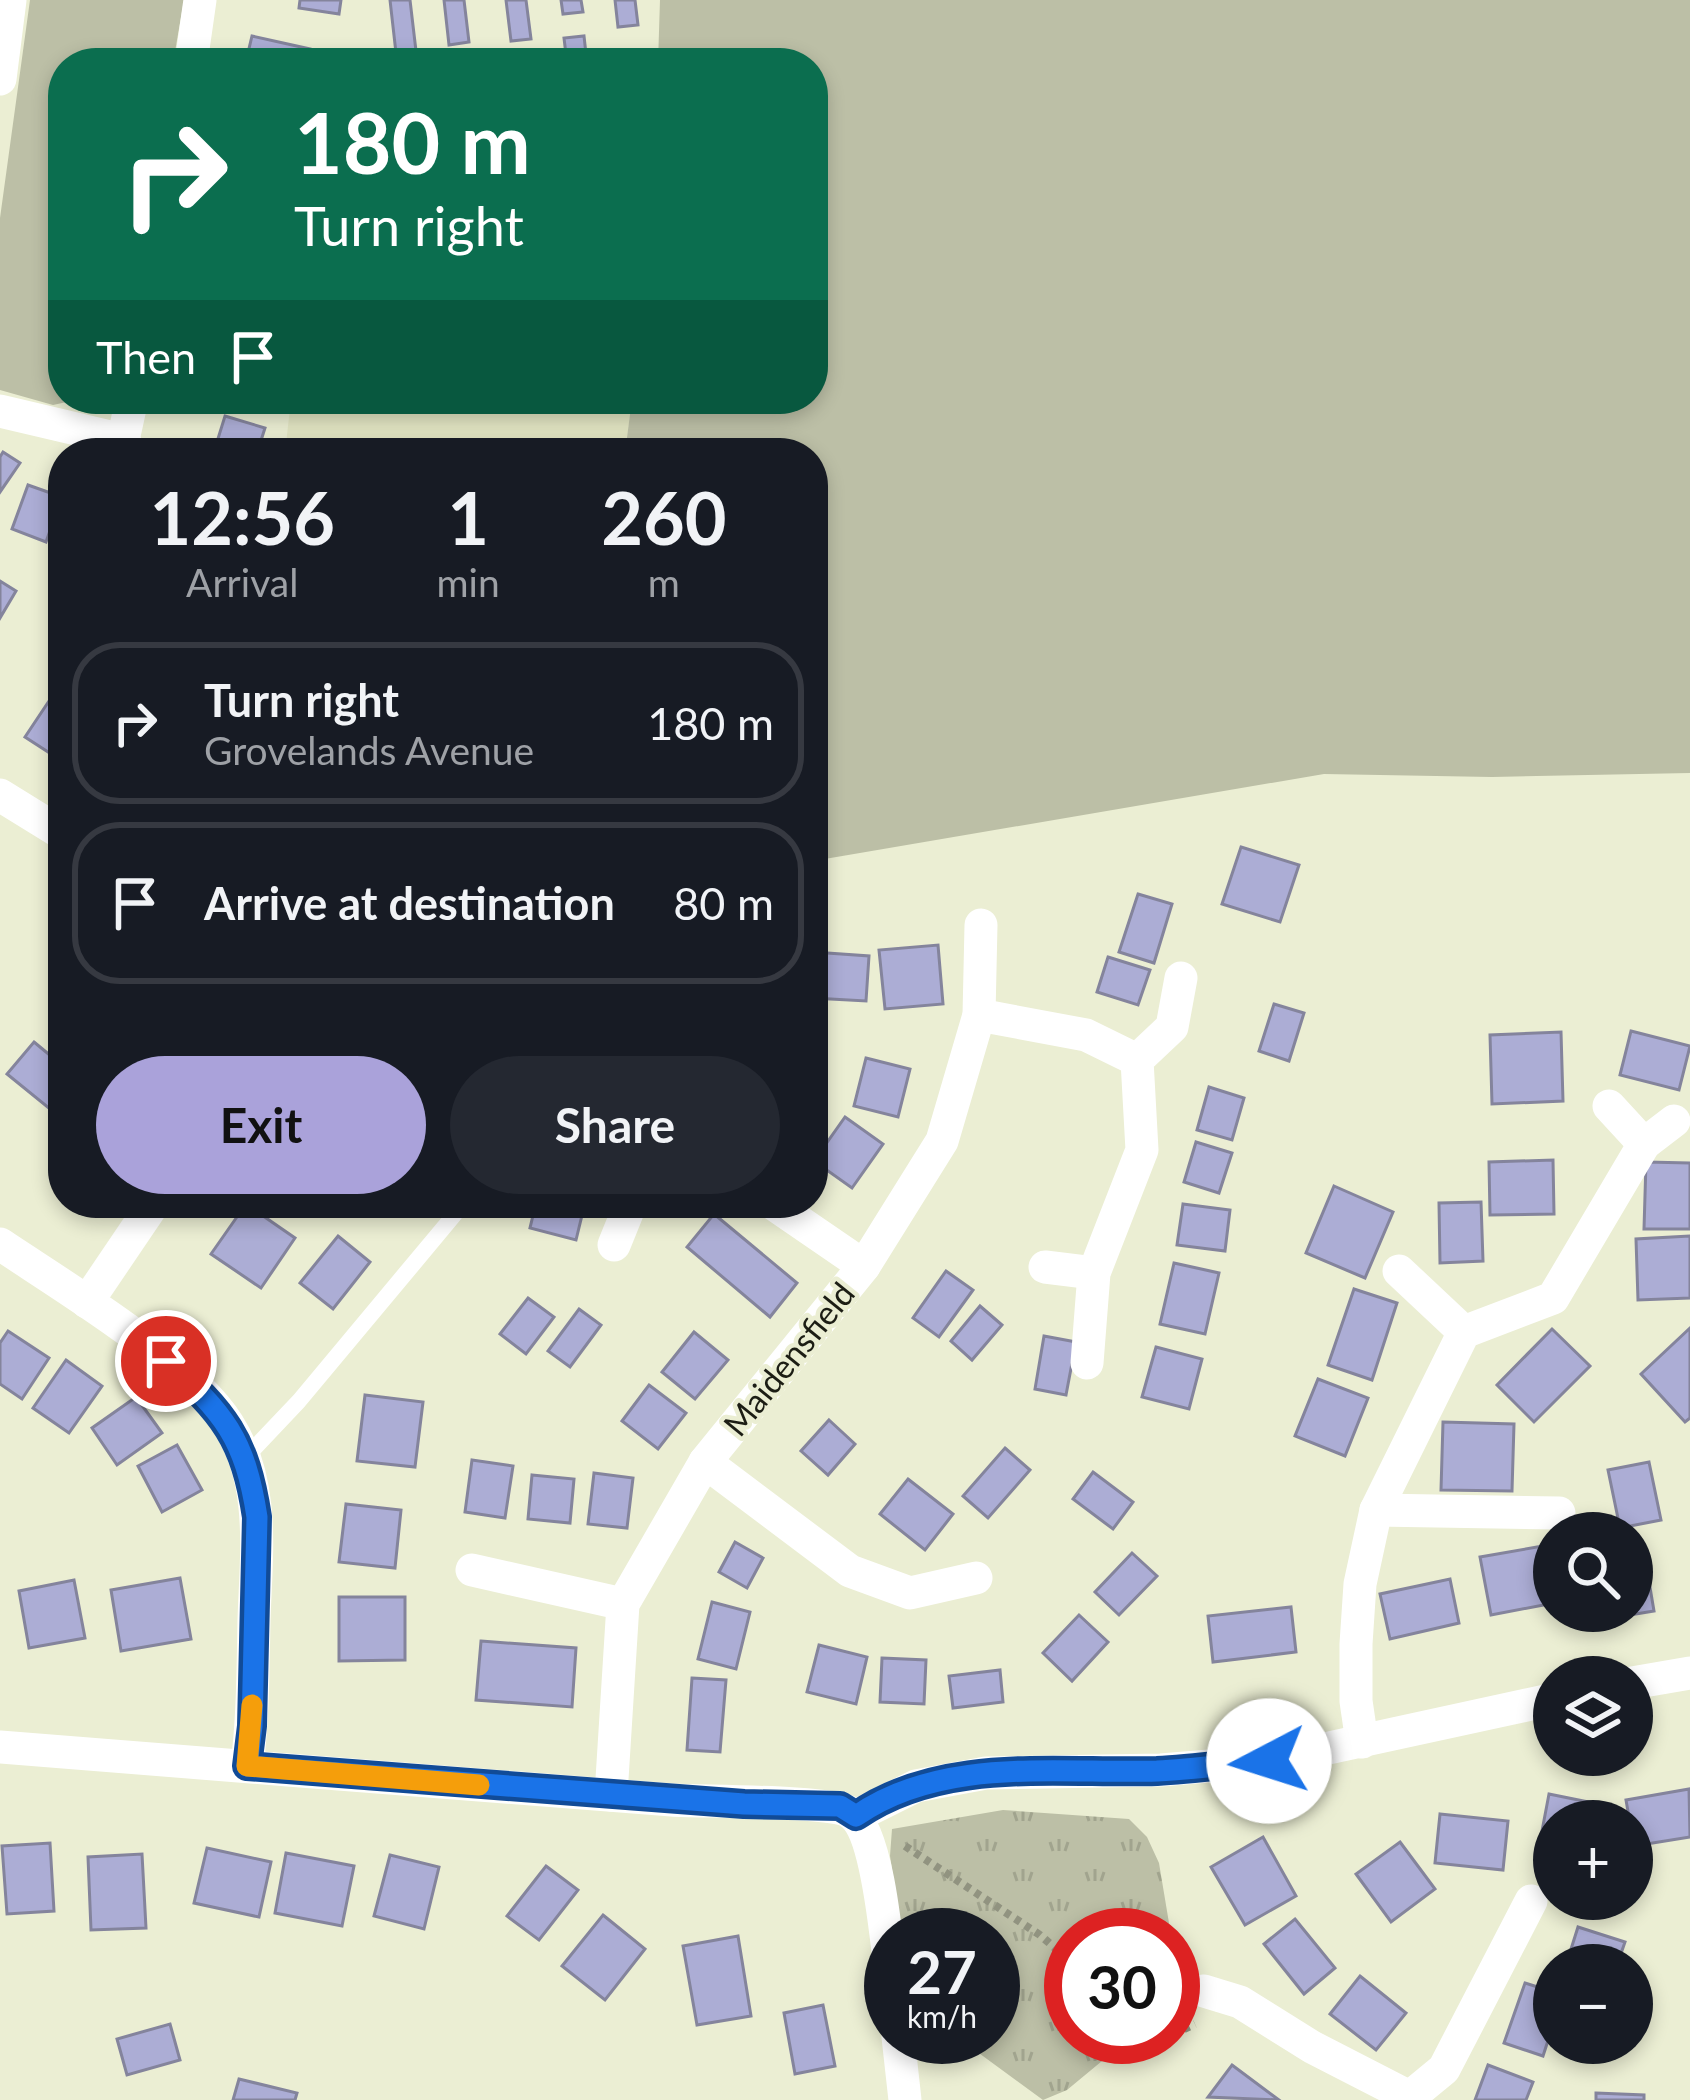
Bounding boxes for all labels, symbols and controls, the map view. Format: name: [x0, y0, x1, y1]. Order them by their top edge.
text: 180 m: [294, 91, 531, 192]
icon: right: [96, 96, 252, 252]
text: Turn right: [294, 193, 524, 258]
icon: arrive: [220, 324, 286, 390]
text: Then: [96, 330, 196, 384]
text: 12:56: [149, 474, 335, 560]
text: 1: [447, 474, 489, 560]
text: 260: [601, 474, 726, 560]
text: Arrival: [186, 559, 298, 605]
text: min: [437, 559, 500, 605]
text: m: [648, 559, 680, 605]
text: Turn right: [204, 673, 399, 727]
icon: right: [102, 690, 168, 756]
text: 180 m: [647, 696, 774, 750]
text: Grovelands Avenue: [204, 727, 534, 773]
icon: arrive: [102, 870, 168, 936]
text: Arrive at destination: [204, 876, 615, 930]
text: 80 m: [673, 876, 774, 930]
button: Exit: [96, 1056, 426, 1194]
button: Share: [450, 1056, 780, 1194]
street label: Maidensfield: [714, 1274, 862, 1443]
pin: [115, 1310, 217, 1412]
icon: arrive: [133, 1328, 199, 1394]
map controls: [1533, 1512, 1653, 2064]
button: search: [1533, 1512, 1653, 1632]
button: layers: [1533, 1656, 1653, 1776]
position arrow: [1206, 1698, 1332, 1824]
button: +: [1533, 1800, 1653, 1920]
speed limit sign: 30: [1044, 1908, 1200, 2064]
text: 27: [907, 1935, 977, 2007]
button: −: [1533, 1944, 1653, 2064]
text: km/h: [907, 1998, 977, 2034]

